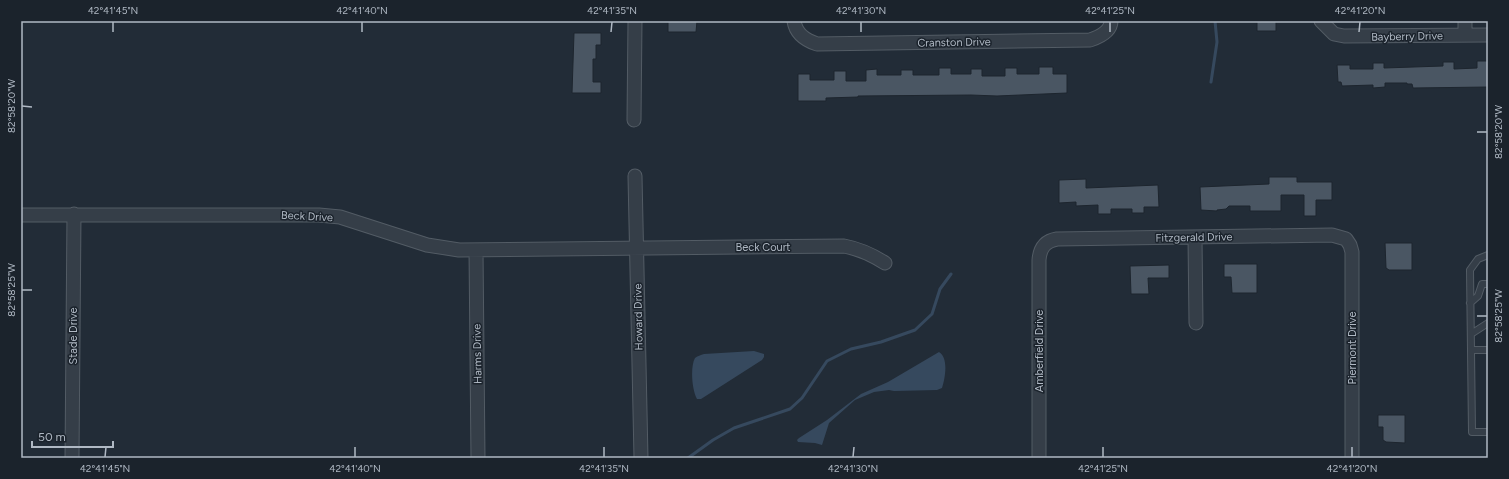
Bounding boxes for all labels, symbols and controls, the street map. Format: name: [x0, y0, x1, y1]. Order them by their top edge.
text: 42°41'45"N: [88, 4, 138, 17]
text: 42°41'40"N: [336, 4, 388, 17]
text: 42°41'35"N: [587, 4, 637, 17]
text: 42°41'30"N: [836, 4, 886, 17]
text: 42°41'25"N: [1085, 4, 1135, 17]
text: 42°41'20"N: [1335, 4, 1385, 17]
street label: Bayberry Drive: [1371, 29, 1443, 44]
street label: Cranston Drive: [917, 35, 991, 50]
text: 82°58'20"W: [5, 79, 18, 133]
text: 82°58'20"W: [1492, 105, 1505, 159]
street label: Beck Drive: [281, 209, 333, 224]
street label: Fitzgerald Drive: [1155, 230, 1233, 245]
street label: Beck Court: [735, 241, 791, 254]
text: 82°58'25"W: [5, 263, 18, 317]
street label: Howard Drive: [631, 283, 646, 351]
text: 82°58'25"W: [1492, 289, 1505, 343]
street label: Stade Drive: [67, 307, 80, 365]
street label: Amberfield Drive: [1033, 310, 1046, 392]
street label: Piermont Drive: [1346, 312, 1359, 384]
street label: Harms Drive: [470, 324, 485, 384]
scale bar: [32, 423, 113, 449]
text: 50 m: [38, 430, 66, 444]
text: 42°41'45"N: [80, 462, 130, 475]
text: 42°41'40"N: [329, 462, 381, 475]
text: 42°41'35"N: [579, 462, 629, 475]
text: 42°41'30"N: [828, 462, 878, 475]
text: 42°41'25"N: [1078, 462, 1128, 475]
text: 42°41'20"N: [1327, 462, 1377, 475]

